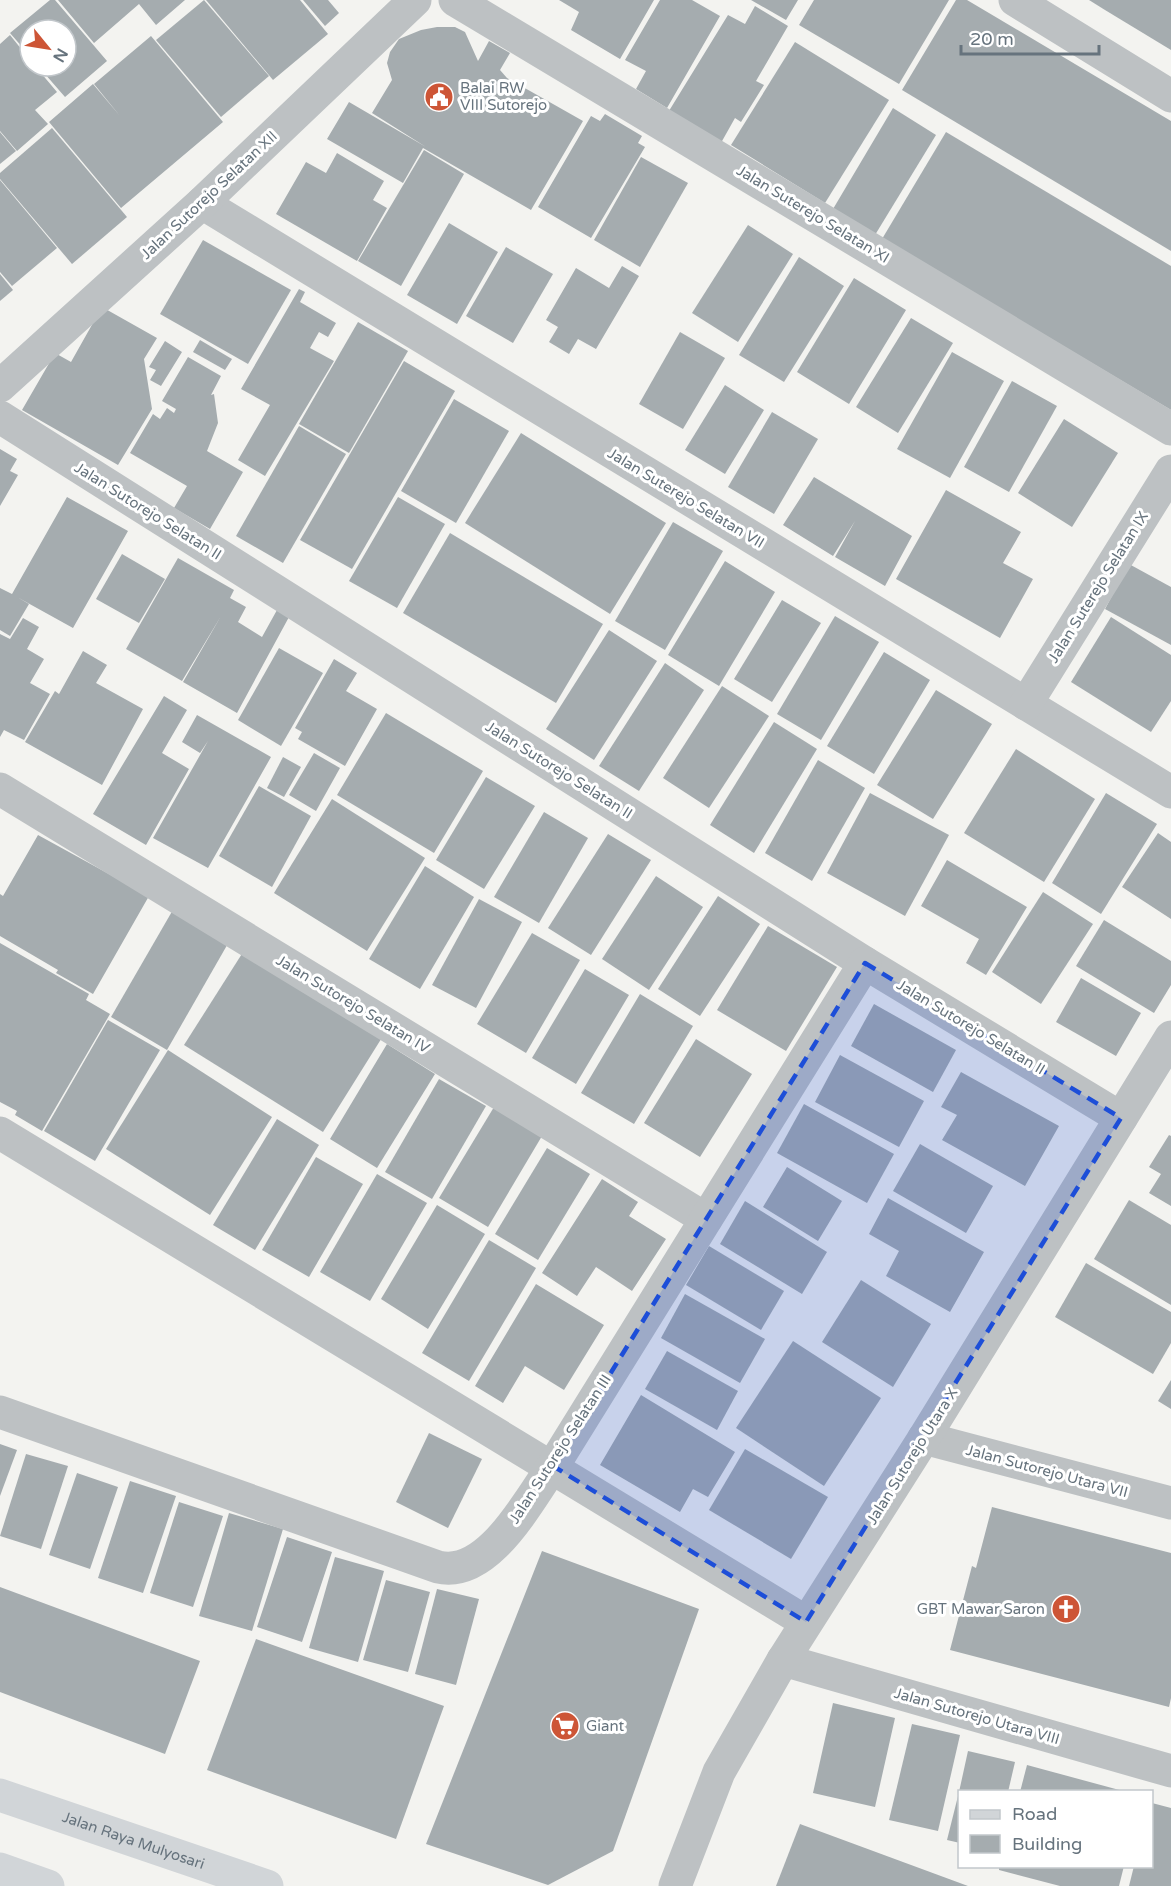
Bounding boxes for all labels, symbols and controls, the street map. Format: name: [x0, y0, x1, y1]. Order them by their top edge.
north arrow: [18, 18, 78, 78]
scale bar: [961, 18, 1099, 56]
text: 20 m: [970, 28, 1014, 50]
text: N: [48, 44, 72, 66]
place label: Balai RW VIII Sutorejo: [460, 79, 547, 114]
public building icon: Balai RW VIII Sutorejo: [423, 81, 455, 113]
street label: Jalan Sutorejo Selatan XII: [137, 127, 281, 263]
street label: Jalan Suterejo Selatan XI: [733, 161, 893, 267]
street label: Jalan Suterejo Selatan VII: [604, 444, 768, 552]
street label: Jalan Sutorejo Selatan II: [71, 458, 225, 564]
street label: Jalan Suterejo Selatan IX: [1044, 508, 1152, 666]
street label: Jalan Sutorejo Selatan II: [482, 717, 636, 823]
street label: Jalan Sutorejo Selatan IV: [273, 951, 434, 1057]
street label: Jalan Sutorejo Selatan II: [894, 976, 1048, 1078]
street label: Jalan Sutorejo Selatan III: [505, 1371, 615, 1527]
street label: Jalan Sutorejo Utara X: [863, 1384, 961, 1528]
street label: Jalan Sutorejo Utara VII: [964, 1441, 1130, 1501]
church icon: GBT Mawar Saron: [1050, 1593, 1082, 1625]
place label: GBT Mawar Saron: [917, 1600, 1045, 1618]
street label: Jalan Sutorejo Utara VIII: [892, 1684, 1062, 1748]
supermarket icon: Giant: [549, 1710, 581, 1742]
place label: Giant: [586, 1717, 624, 1735]
legend: [958, 1790, 1153, 1868]
text: Road: [1012, 1803, 1057, 1825]
street label: Jalan Raya Mulyosari: [60, 1808, 207, 1873]
text: Building: [1012, 1833, 1082, 1855]

